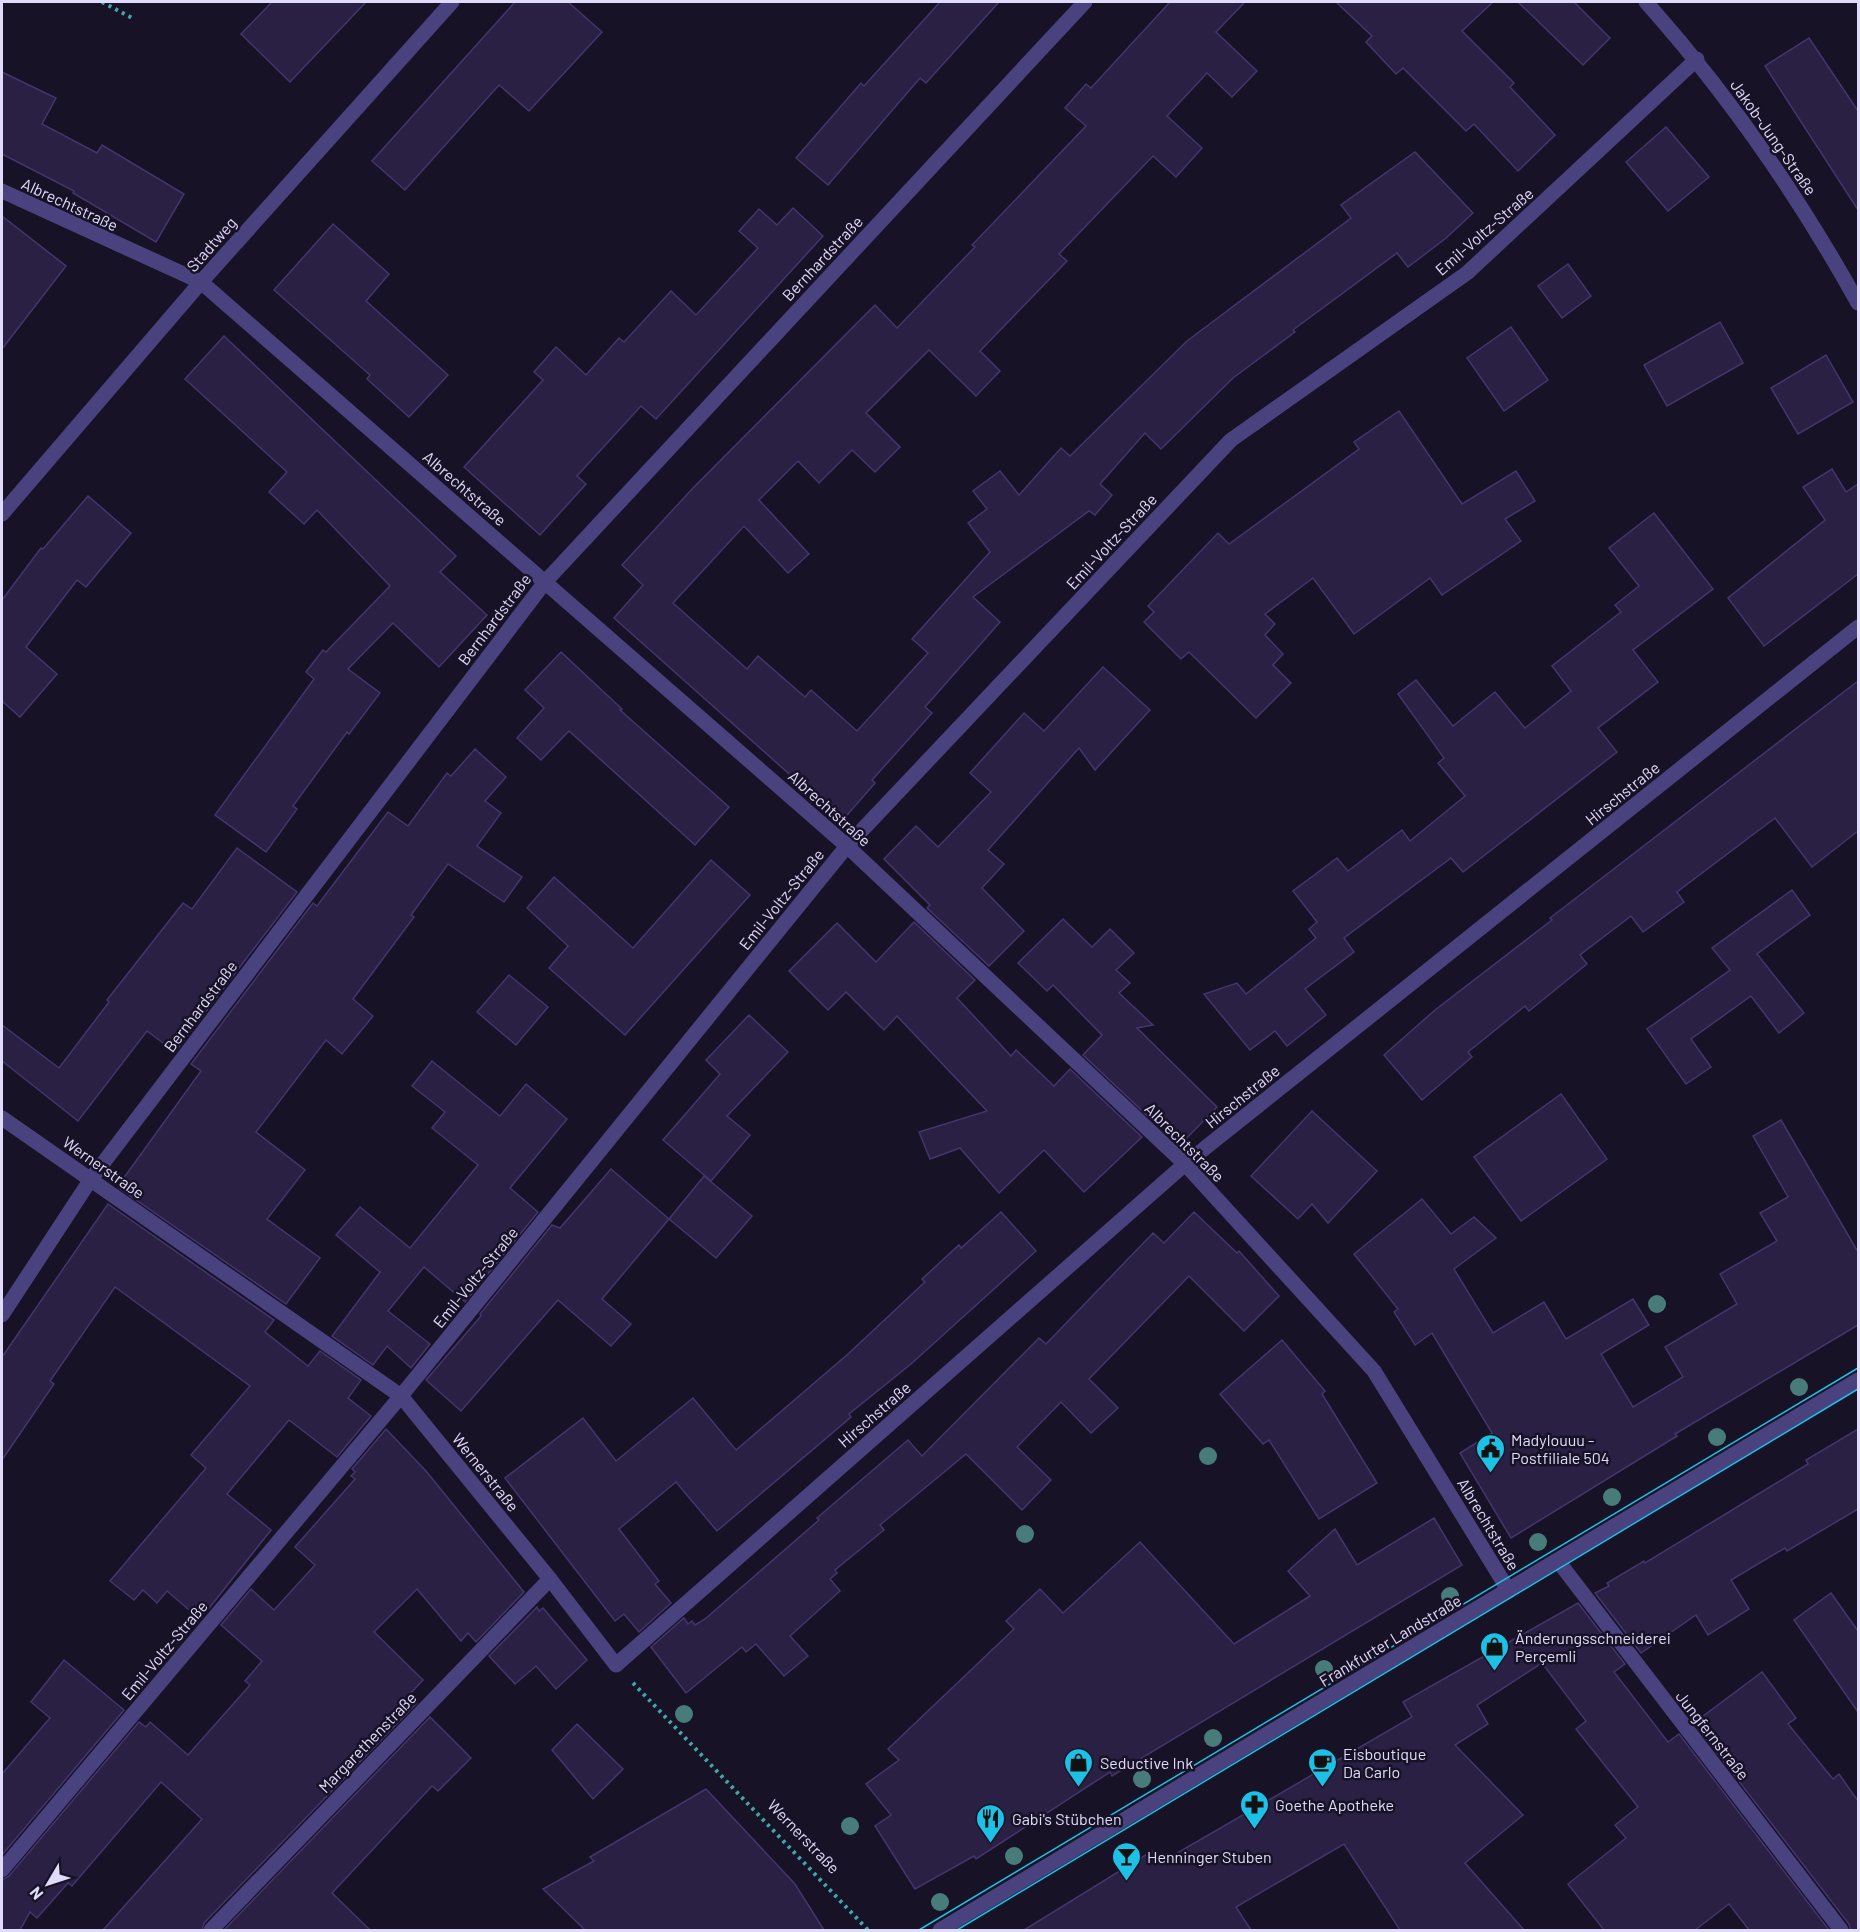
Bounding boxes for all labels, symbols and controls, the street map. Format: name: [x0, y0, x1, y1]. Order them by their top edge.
street label: Jakob-Jung-Straße: [1727, 76, 1821, 198]
street label: Albrechtstraße: [19, 173, 121, 235]
street label: Emil-Voltz-Straße: [1431, 183, 1537, 279]
street label: Bernhardstraße: [778, 212, 866, 304]
street label: Stadtweg: [182, 213, 240, 275]
street label: Albrechtstraße: [419, 447, 511, 529]
street label: Emil-Voltz-Straße: [1062, 489, 1160, 593]
street label: Bernhardstraße: [454, 570, 534, 668]
street label: Hirschstraße: [1581, 757, 1663, 829]
street label: Albrechtstraße: [785, 766, 875, 850]
street label: Emil-Voltz-Straße: [735, 845, 827, 953]
street label: Bernhardstraße: [160, 957, 240, 1055]
street label: Hirschstraße: [1201, 1060, 1283, 1132]
street label: Albrechtstraße: [1141, 1098, 1229, 1186]
street label: Wernerstraße: [59, 1132, 149, 1202]
street label: Emil-Voltz-Straße: [429, 1223, 521, 1331]
street label: Hirschstraße: [834, 1377, 914, 1451]
street label: Wernerstraße: [449, 1429, 523, 1515]
place label: Madylouuu - Postfiliale 504: [1511, 1430, 1610, 1467]
public building icon: Madylouuu - Postfiliale 504: [1474, 1432, 1506, 1474]
street label: Albrechtstraße: [1454, 1474, 1524, 1574]
street label: Frankfurter Landstraße: [1316, 1590, 1464, 1690]
street label: Emil-Voltz-Straße: [117, 1596, 211, 1704]
place label: Änderungsschneiderei Perçemli: [1515, 1628, 1671, 1665]
shop icon: Änderungsschneiderei Perçemli: [1478, 1630, 1510, 1672]
street label: Jungfernstraße: [1672, 1687, 1754, 1783]
street label: Margarethenstraße: [314, 1688, 420, 1796]
place label: Eisboutique Da Carlo: [1343, 1744, 1426, 1781]
shop icon: Seductive Ink: [1063, 1746, 1095, 1788]
cafe icon: Eisboutique Da Carlo: [1306, 1746, 1338, 1788]
place label: Seductive Ink: [1100, 1753, 1193, 1772]
pharmacy icon: Goethe Apotheke: [1238, 1788, 1270, 1830]
street label: Wernerstraße: [764, 1795, 844, 1877]
place label: Goethe Apotheke: [1275, 1795, 1394, 1814]
restaurant icon: Gabi's Stübchen: [975, 1802, 1007, 1844]
place label: Gabi's Stübchen: [1012, 1809, 1122, 1828]
bar icon: Henninger Stuben: [1110, 1840, 1142, 1882]
place label: Henninger Stuben: [1147, 1847, 1272, 1866]
north arrow: [18, 1854, 78, 1914]
text: N: [25, 1884, 47, 1904]

